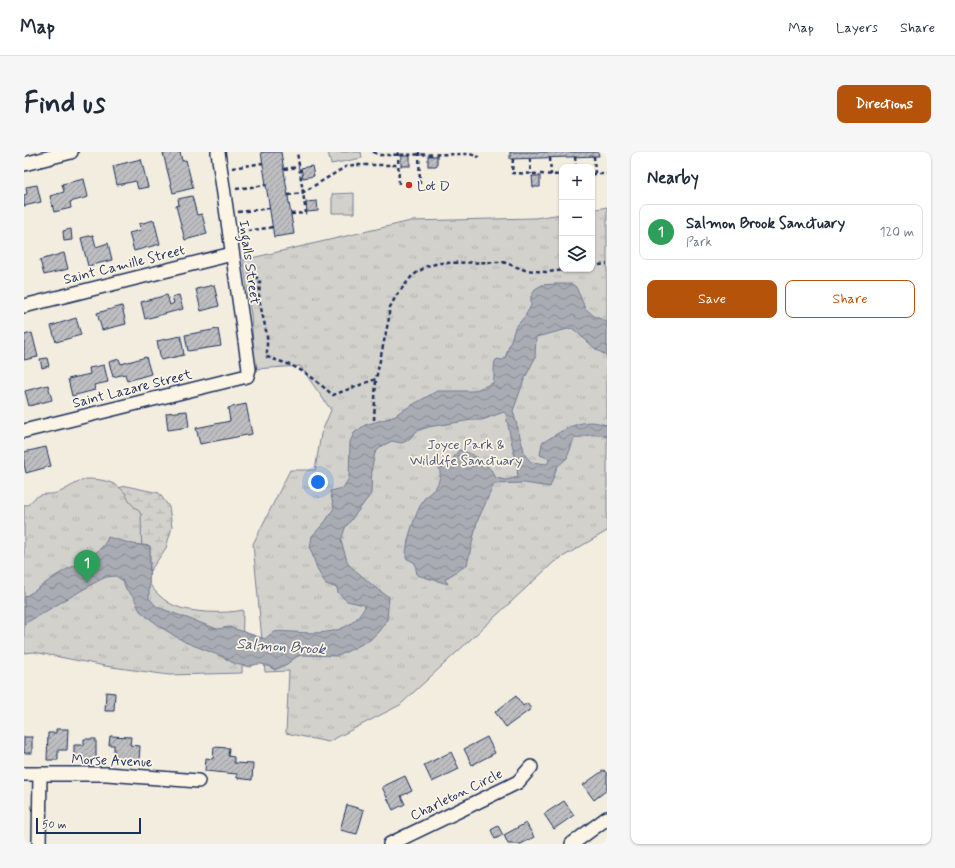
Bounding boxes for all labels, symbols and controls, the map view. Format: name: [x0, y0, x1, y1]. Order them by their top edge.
text: Map: [20, 15, 55, 40]
text: Map: [788, 19, 814, 37]
text: Layers: [836, 19, 878, 37]
text: Share: [900, 19, 935, 37]
button: Directions: [837, 85, 931, 123]
text: Find us: [24, 86, 105, 123]
map controls: [559, 164, 595, 272]
button: +: [559, 164, 595, 200]
text: Nearby: [647, 167, 699, 189]
place label: Lot D: [417, 177, 450, 195]
marker: Lot D: [404, 180, 414, 190]
button: −: [559, 200, 595, 236]
text: Salmon Brook Sanctuary: [686, 214, 845, 234]
street label: Ingalls Street: [232, 219, 264, 306]
text: 1: [658, 224, 664, 241]
text: 120 m: [880, 224, 914, 241]
text: Park: [686, 234, 712, 251]
button: layers: [559, 236, 595, 272]
street label: Saint Camille Street: [62, 241, 187, 289]
button: Save: [647, 280, 777, 318]
button: Share: [785, 280, 915, 318]
street label: Saint Lazare Street: [71, 365, 195, 413]
park label: Joyce Park & Wildlife Sanctuary: [410, 436, 522, 470]
your location: [308, 472, 328, 492]
pin: 1: [74, 550, 100, 583]
water label: Salmon Brook: [236, 634, 327, 660]
street label: Morse Avenue: [71, 751, 153, 771]
street label: Charleton Circle: [407, 765, 506, 825]
scale bar: [36, 816, 141, 835]
text: 50 m: [42, 818, 67, 832]

